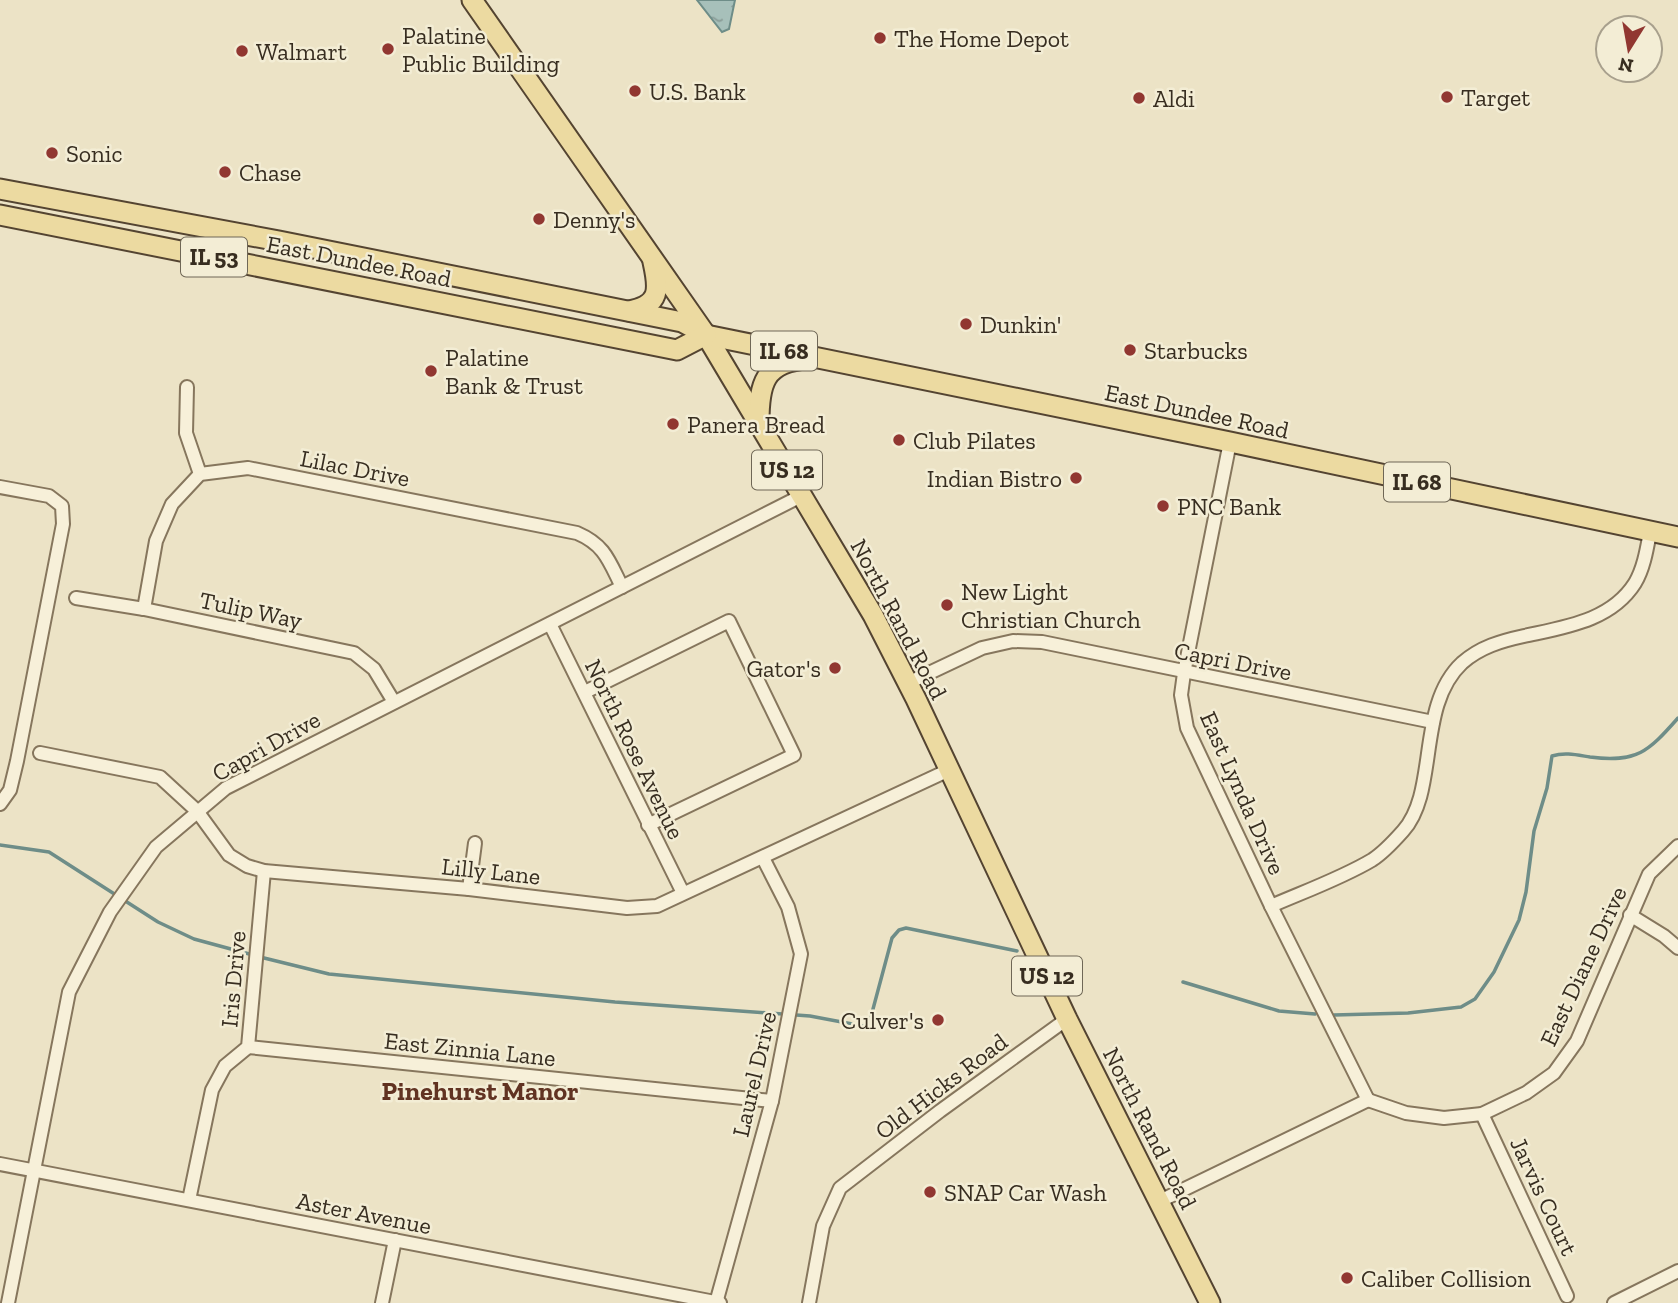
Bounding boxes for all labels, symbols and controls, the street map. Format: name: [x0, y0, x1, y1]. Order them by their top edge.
north arrow: [1594, 14, 1664, 84]
place label: Palatine Public Building: [402, 21, 560, 78]
place label: The Home Depot: [894, 24, 1069, 53]
marker: The Home Depot: [872, 30, 888, 46]
place label: Walmart: [256, 37, 347, 66]
marker: Palatine Public Building: [380, 41, 396, 57]
marker: Walmart: [234, 43, 250, 59]
text: N: [1617, 53, 1635, 78]
place label: U.S. Bank: [649, 77, 746, 106]
marker: U.S. Bank: [627, 83, 643, 99]
place label: Target: [1461, 83, 1530, 112]
place label: Aldi: [1153, 84, 1195, 113]
marker: Target: [1439, 89, 1455, 105]
marker: Aldi: [1131, 90, 1147, 106]
place label: Sonic: [66, 139, 123, 168]
marker: Sonic: [44, 145, 60, 161]
place label: Chase: [239, 158, 301, 187]
marker: Chase: [217, 164, 233, 180]
place label: Denny's: [553, 205, 636, 234]
marker: Denny's: [531, 211, 547, 227]
street label: East Dundee Road: [264, 229, 454, 293]
road number: IL 53: [181, 238, 247, 276]
place label: Dunkin': [980, 310, 1061, 339]
marker: Dunkin': [958, 316, 974, 332]
road number: IL 68: [751, 332, 817, 370]
place label: Starbucks: [1144, 336, 1248, 365]
marker: Starbucks: [1122, 342, 1138, 358]
place label: Palatine Bank & Trust: [445, 343, 583, 400]
marker: Palatine Bank & Trust: [423, 363, 439, 379]
street label: East Dundee Road: [1102, 377, 1292, 445]
place label: Panera Bread: [687, 410, 825, 439]
marker: Panera Bread: [665, 416, 681, 432]
place label: Club Pilates: [913, 426, 1036, 455]
marker: Club Pilates: [891, 432, 907, 448]
street label: Lilac Drive: [298, 443, 412, 493]
road number: US 12: [752, 450, 822, 490]
road number: IL 68: [1384, 462, 1450, 502]
place label: Indian Bistro: [927, 464, 1062, 493]
marker: Indian Bistro: [1068, 470, 1084, 486]
place label: PNC Bank: [1177, 492, 1282, 521]
marker: PNC Bank: [1155, 498, 1171, 514]
street label: North Rand Road: [845, 534, 953, 704]
place label: New Light Christian Church: [961, 577, 1141, 634]
street label: Tulip Way: [197, 585, 306, 635]
marker: New Light Christian Church: [939, 597, 955, 613]
street label: Capri Drive: [1172, 635, 1294, 687]
street label: North Rose Avenue: [579, 654, 691, 844]
place label: Gator's: [746, 654, 821, 683]
marker: Gator's: [827, 660, 843, 676]
street label: Capri Drive: [207, 704, 325, 788]
street label: East Lynda Drive: [1194, 707, 1292, 879]
street label: Lilly Lane: [440, 851, 542, 891]
street label: East Diane Drive: [1533, 882, 1633, 1050]
street label: Iris Drive: [214, 929, 252, 1029]
road number: US 12: [1012, 956, 1082, 995]
place label: Culver's: [841, 1006, 924, 1035]
street label: Laurel Drive: [725, 1008, 783, 1140]
marker: Culver's: [930, 1012, 946, 1028]
street label: East Zinnia Lane: [383, 1026, 557, 1072]
street label: Old Hicks Road: [869, 1027, 1013, 1145]
street label: North Rand Road: [1097, 1042, 1203, 1214]
district label: Pinehurst Manor: [381, 1075, 579, 1107]
street label: Jarvis Court: [1504, 1132, 1584, 1260]
place label: SNAP Car Wash: [944, 1178, 1107, 1207]
marker: SNAP Car Wash: [922, 1184, 938, 1200]
street label: Aster Avenue: [294, 1186, 434, 1240]
place label: Caliber Collision: [1361, 1264, 1531, 1293]
marker: Caliber Collision: [1339, 1270, 1355, 1286]

